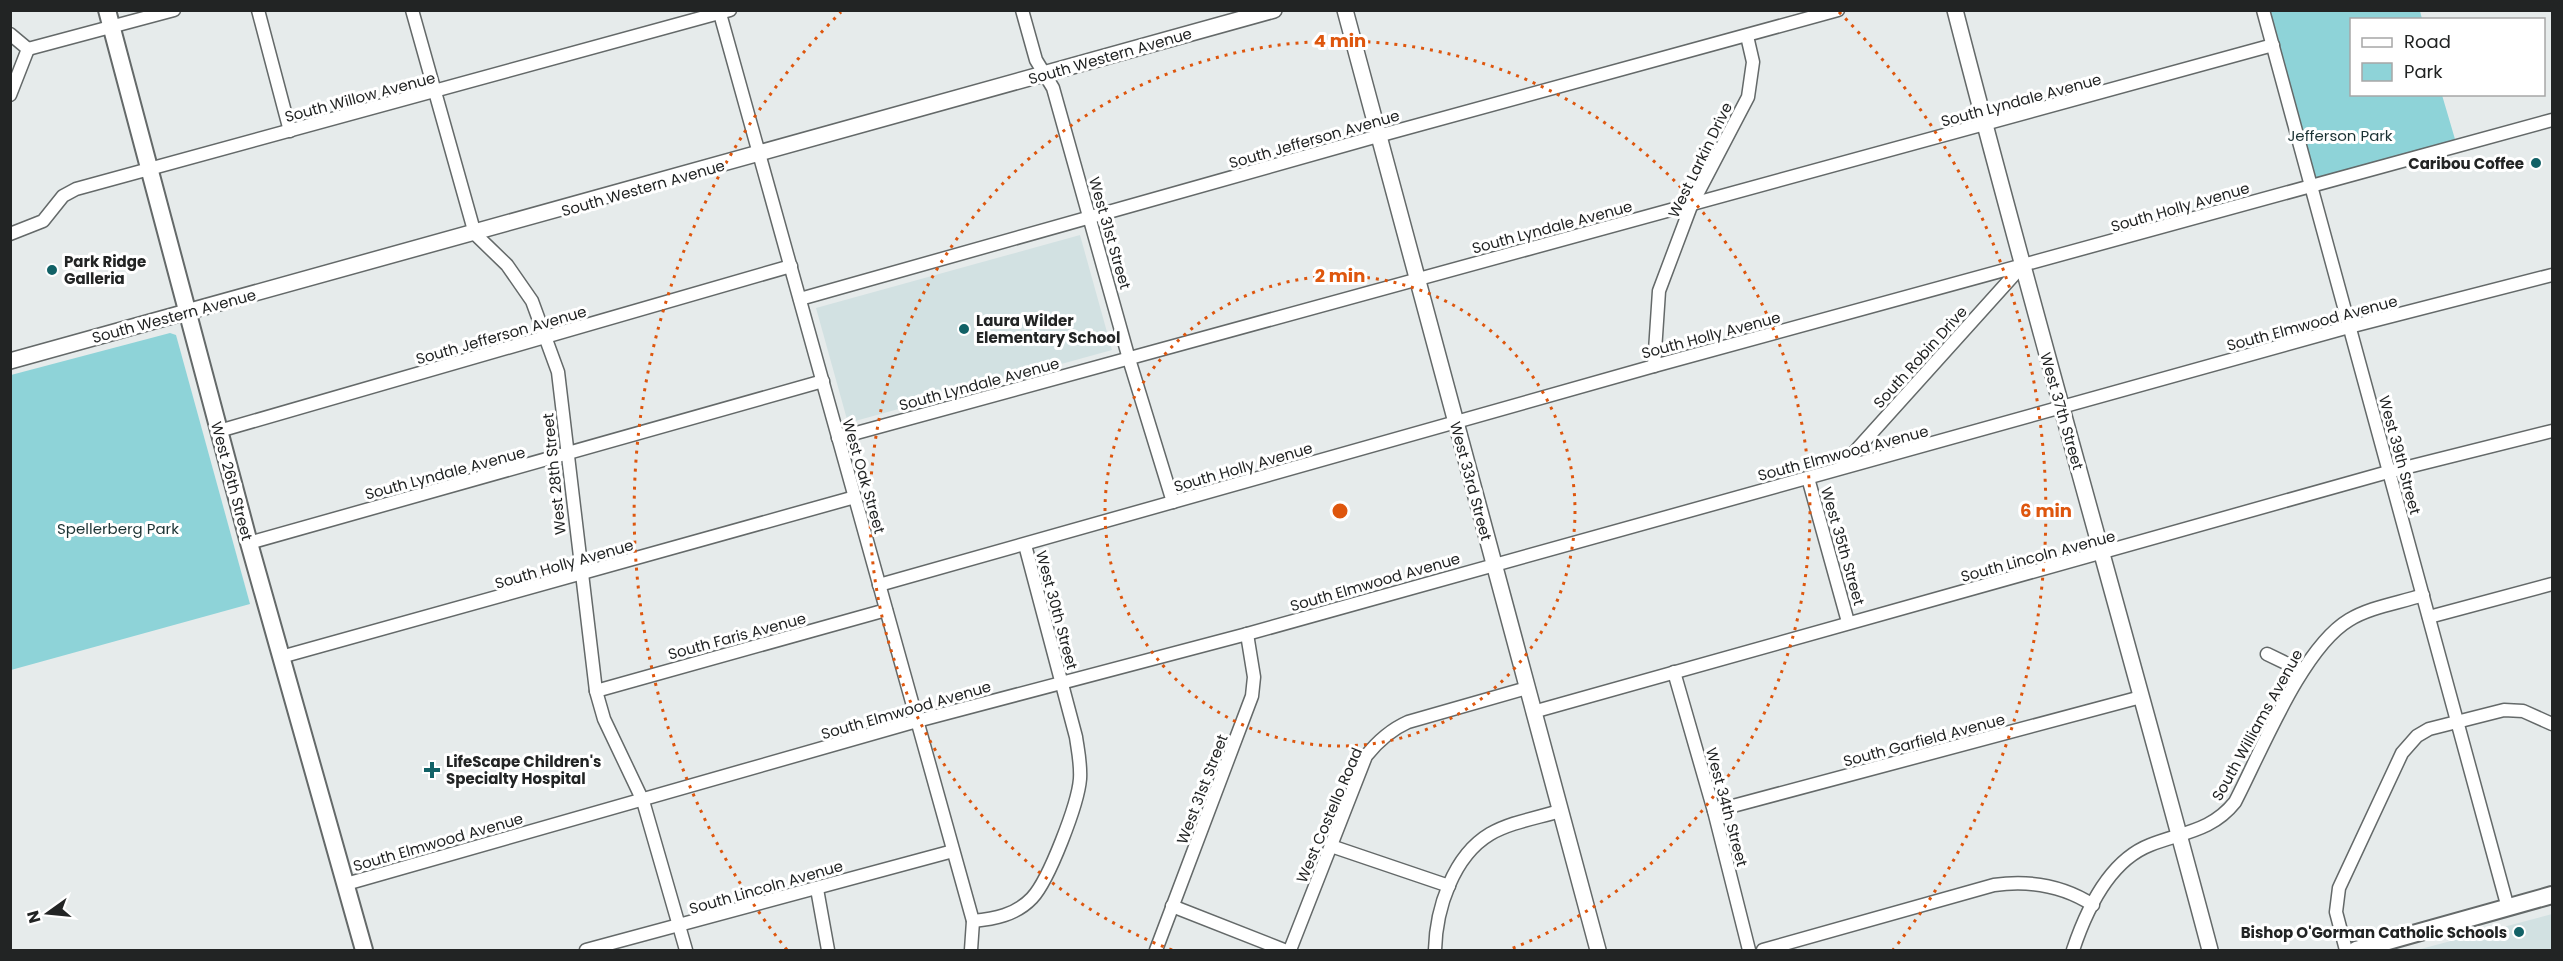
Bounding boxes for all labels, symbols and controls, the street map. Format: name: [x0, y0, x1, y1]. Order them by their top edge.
legend: [2350, 18, 2545, 96]
street label: South Western Avenue: [1026, 23, 1194, 89]
text: 4 min: [1314, 28, 1366, 53]
text: Road: [2404, 29, 2451, 54]
text: Park: [2404, 59, 2443, 84]
street label: South Willow Avenue: [282, 67, 438, 127]
street label: South Lyndale Avenue: [1938, 68, 2104, 132]
street label: West Larkin Drive: [1663, 99, 1737, 221]
street label: South Jefferson Avenue: [1226, 105, 1402, 173]
park label: Jefferson Park: [2287, 125, 2393, 146]
place label: Caribou Coffee: [2408, 153, 2524, 174]
street label: South Western Avenue: [559, 155, 727, 221]
marker: Caribou Coffee: [2529, 156, 2543, 170]
street label: West 31st Street: [1084, 174, 1136, 292]
street label: South Holly Avenue: [2108, 177, 2252, 237]
street label: South Lyndale Avenue: [1469, 195, 1635, 259]
place label: Park Ridge Galleria: [64, 251, 146, 289]
marker: Park Ridge Galleria: [45, 263, 59, 277]
text: 2 min: [1315, 263, 1365, 288]
street label: South Western Avenue: [90, 284, 258, 348]
street label: South Elmwood Avenue: [2224, 290, 2400, 356]
street label: South Jefferson Avenue: [413, 301, 589, 369]
street label: South Robin Drive: [1868, 301, 1972, 413]
street label: South Holly Avenue: [1639, 306, 1783, 364]
place label: Laura Wilder Elementary School: [976, 310, 1120, 348]
marker: Laura Wilder Elementary School: [957, 322, 971, 336]
street label: West 37th Street: [2035, 350, 2089, 472]
street label: South Lyndale Avenue: [896, 352, 1062, 416]
street label: West 39th Street: [2374, 393, 2426, 517]
street label: West 28th Street: [537, 412, 571, 536]
street label: West Oak Street: [838, 416, 890, 536]
street label: West 26th Street: [206, 419, 258, 543]
street label: West 33rd Street: [1445, 419, 1497, 543]
street label: South Elmwood Avenue: [1755, 420, 1931, 486]
street label: South Holly Avenue: [1171, 437, 1315, 497]
street label: South Lyndale Avenue: [362, 441, 528, 505]
street label: West 35th Street: [1816, 484, 1870, 608]
text: 6 min: [2020, 498, 2072, 523]
centre of rings: [1330, 501, 1350, 521]
park label: Spellerberg Park: [57, 518, 179, 539]
street label: South Lincoln Avenue: [1958, 525, 2118, 587]
street label: South Holly Avenue: [492, 534, 636, 594]
street label: West 30th Street: [1031, 548, 1083, 672]
street label: South Elmwood Avenue: [1288, 548, 1462, 616]
street label: South Faris Avenue: [666, 607, 808, 665]
street label: South Williams Avenue: [2207, 645, 2307, 805]
street label: South Elmwood Avenue: [819, 676, 993, 744]
street label: South Garfield Avenue: [1841, 708, 2007, 772]
street label: West 31st Street: [1171, 731, 1233, 847]
street label: West Costello Road: [1291, 744, 1367, 886]
street label: West 34th Street: [1701, 745, 1753, 869]
place label: LifeScape Children's Specialty Hospital: [446, 751, 601, 789]
marker: LifeScape Children's Specialty Hospital: [423, 761, 441, 779]
street label: South Elmwood Avenue: [351, 808, 525, 876]
street label: South Lincoln Avenue: [687, 855, 845, 919]
north arrow: [18, 883, 78, 943]
text: N: [21, 908, 47, 926]
place label: Bishop O'Gorman Catholic Schools: [2241, 922, 2507, 943]
marker: Bishop O'Gorman Catholic Schools: [2512, 925, 2526, 939]

